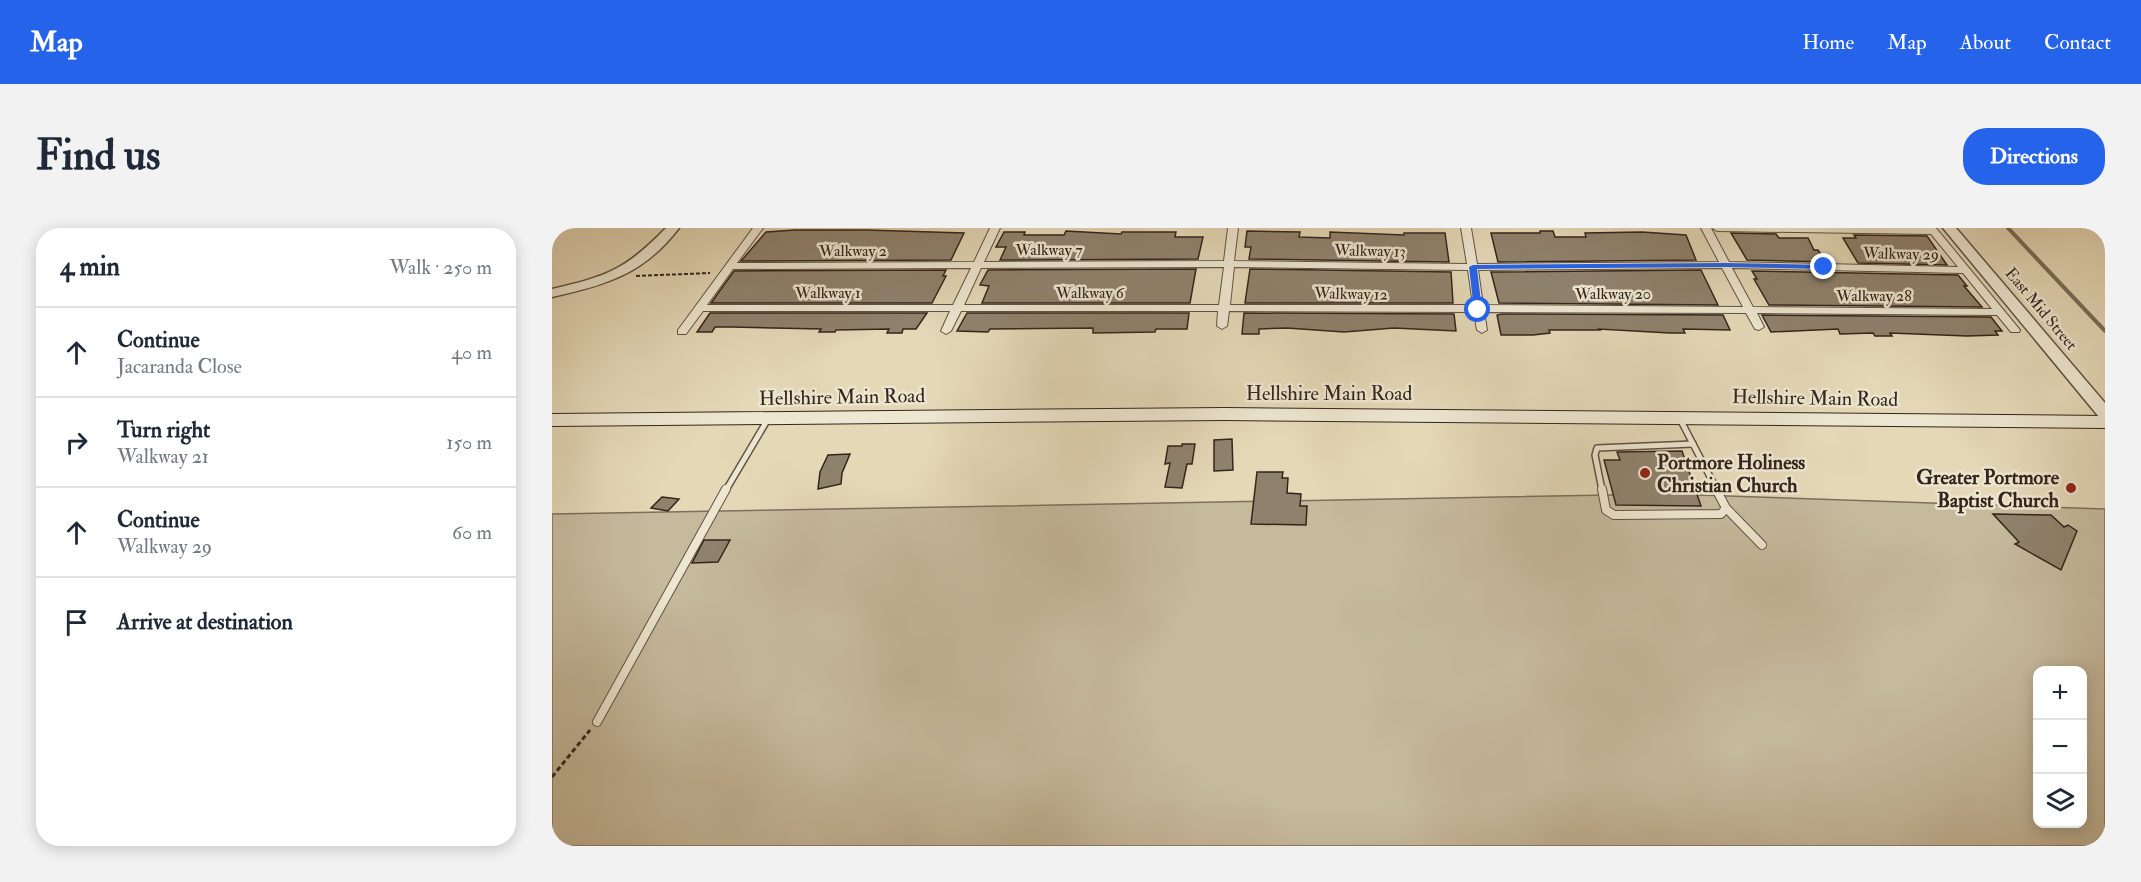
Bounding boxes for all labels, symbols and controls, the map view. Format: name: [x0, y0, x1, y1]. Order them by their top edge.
text: Map: [30, 25, 83, 60]
text: Home: [1802, 29, 1854, 56]
text: Map: [1887, 29, 1927, 56]
text: About: [1960, 29, 2011, 56]
text: Contact: [2044, 29, 2111, 56]
button: Directions: [1963, 128, 2105, 185]
text: Find us: [36, 130, 160, 182]
street label: Walkway 7: [1014, 240, 1083, 260]
street label: Walkway 13: [1333, 240, 1406, 262]
street label: Walkway 2: [818, 241, 887, 261]
street label: Walkway 29: [1862, 243, 1939, 265]
text: 4 min: [60, 251, 120, 283]
route end: [1810, 253, 1836, 279]
text: Walk · 250 m: [389, 255, 492, 280]
street label: East Mid Street: [2001, 264, 2081, 354]
street label: Walkway 1: [794, 283, 861, 303]
street label: Walkway 6: [1055, 283, 1125, 303]
street label: Walkway 12: [1313, 283, 1388, 305]
street label: Walkway 20: [1574, 284, 1651, 304]
street label: Walkway 28: [1835, 286, 1912, 306]
route start: [1464, 296, 1490, 322]
text: Continue: [117, 326, 200, 354]
icon: ahead: [60, 336, 93, 369]
text: 40 m: [451, 340, 492, 365]
text: Jacaranda Close: [117, 354, 242, 379]
street label: Hellshire Main Road: [1246, 381, 1412, 406]
street label: Hellshire Main Road: [759, 383, 926, 411]
street label: Hellshire Main Road: [1732, 384, 1899, 412]
text: Turn right: [117, 416, 210, 444]
icon: right: [60, 426, 93, 459]
text: 150 m: [446, 430, 492, 455]
text: Walkway 21: [117, 444, 209, 469]
place label: Portmore Holiness Christian Church: [1657, 450, 1805, 498]
place label: Greater Portmore Baptist Church: [1916, 465, 2060, 514]
marker: Portmore Holiness Christian Church: [1638, 466, 1652, 480]
marker: Greater Portmore Baptist Church: [2064, 481, 2078, 495]
text: Continue: [117, 506, 200, 534]
icon: ahead: [60, 516, 93, 549]
text: 60 m: [452, 520, 492, 545]
text: Walkway 29: [117, 534, 212, 559]
icon: arrive: [60, 606, 93, 639]
text: Arrive at destination: [117, 608, 293, 636]
map controls: [2033, 666, 2087, 828]
button: +: [2033, 666, 2087, 720]
button: −: [2033, 720, 2087, 774]
button: layers: [2033, 774, 2087, 828]

